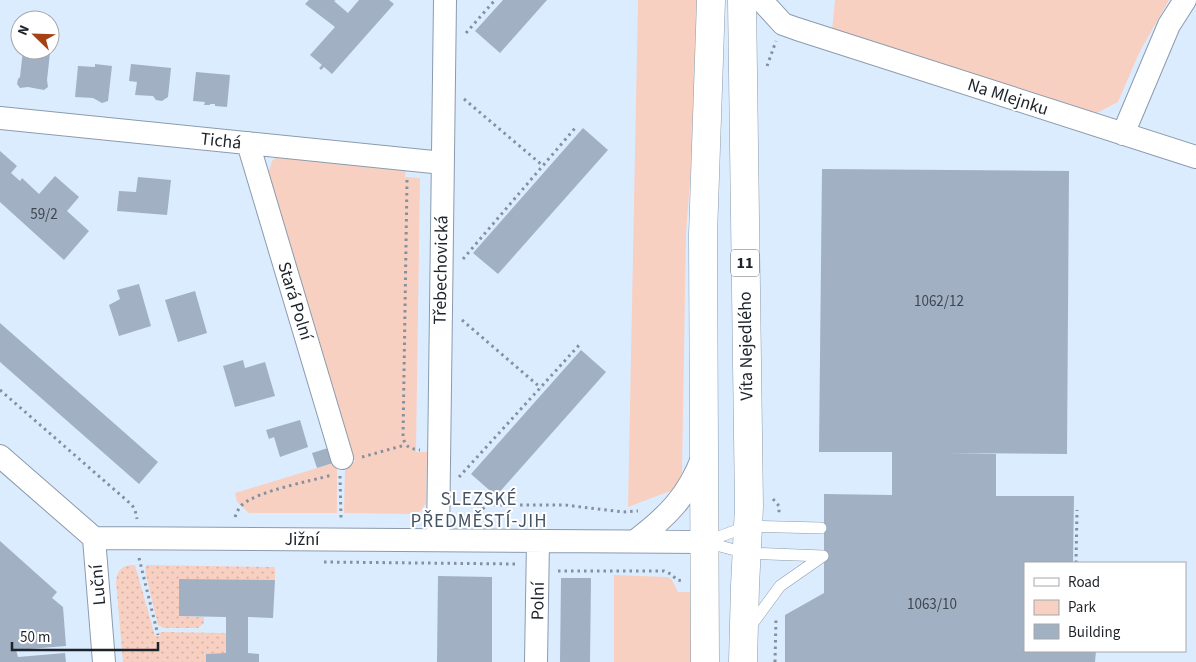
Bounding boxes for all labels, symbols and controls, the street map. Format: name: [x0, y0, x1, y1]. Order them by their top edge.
north arrow: [10, 10, 60, 60]
text: N: [13, 22, 35, 39]
street label: Na Mlejnku: [964, 72, 1052, 122]
street label: Tichá: [199, 126, 243, 156]
house number: 59/2: [30, 204, 58, 225]
street label: Třebechovická: [428, 215, 454, 325]
road number: 11: [731, 250, 759, 276]
street label: Stará Polní: [271, 259, 319, 344]
street label: Víta Nejedlého: [733, 291, 759, 401]
house number: 1062/12: [914, 291, 964, 312]
district label: SLEZSKÉ PŘEDMĚSTÍ-JIH: [410, 486, 548, 535]
street label: Jižní: [285, 527, 320, 552]
legend: [1024, 562, 1186, 652]
street label: Luční: [84, 563, 112, 606]
text: Road: [1068, 572, 1100, 593]
street label: Polní: [525, 581, 551, 620]
house number: 1063/10: [907, 594, 957, 615]
text: Park: [1068, 597, 1097, 618]
scale bar: [12, 620, 159, 652]
text: Building: [1068, 622, 1121, 643]
text: 50 m: [20, 627, 50, 648]

